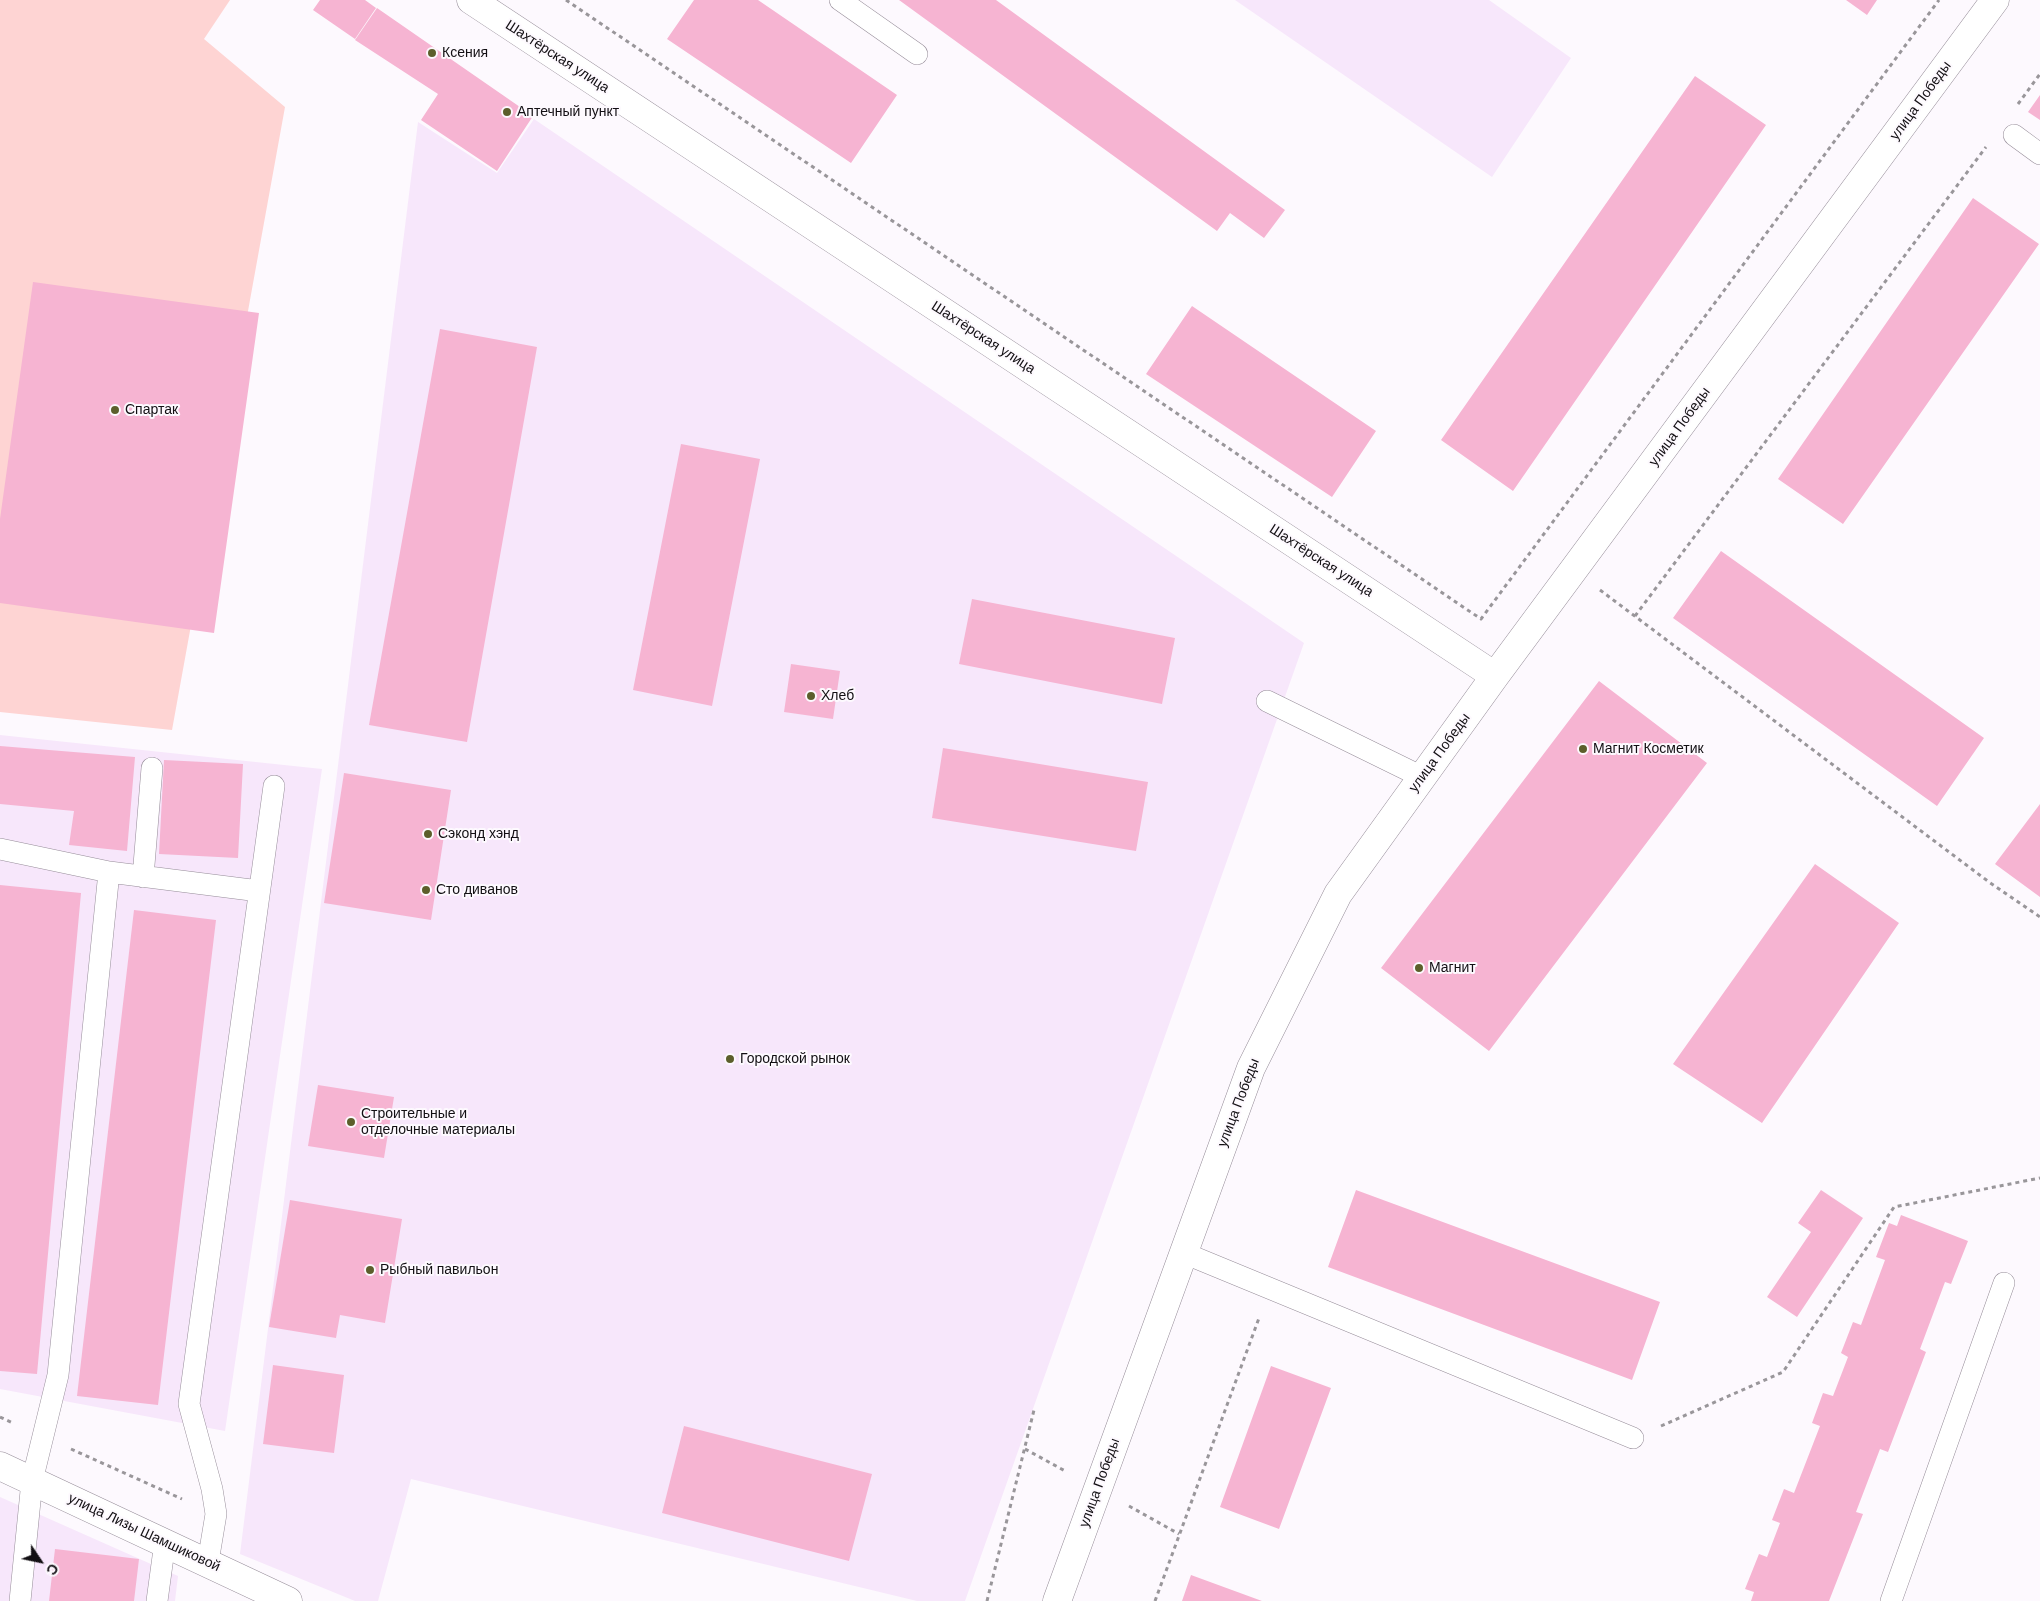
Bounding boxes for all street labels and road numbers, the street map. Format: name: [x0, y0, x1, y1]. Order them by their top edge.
street label: Шахтёрская улица: [502, 17, 612, 97]
street label: улица Победы: [1887, 58, 1955, 144]
street label: Шахтёрская улица: [928, 298, 1038, 378]
street label: улица Победы: [1646, 384, 1714, 470]
street label: Шахтёрская улица: [1266, 521, 1376, 601]
street label: улица Победы: [1406, 710, 1474, 796]
street label: улица Победы: [1214, 1056, 1264, 1150]
street label: улица Победы: [1076, 1436, 1124, 1530]
street label: улица Лизы Шамшиковой: [65, 1490, 223, 1576]

